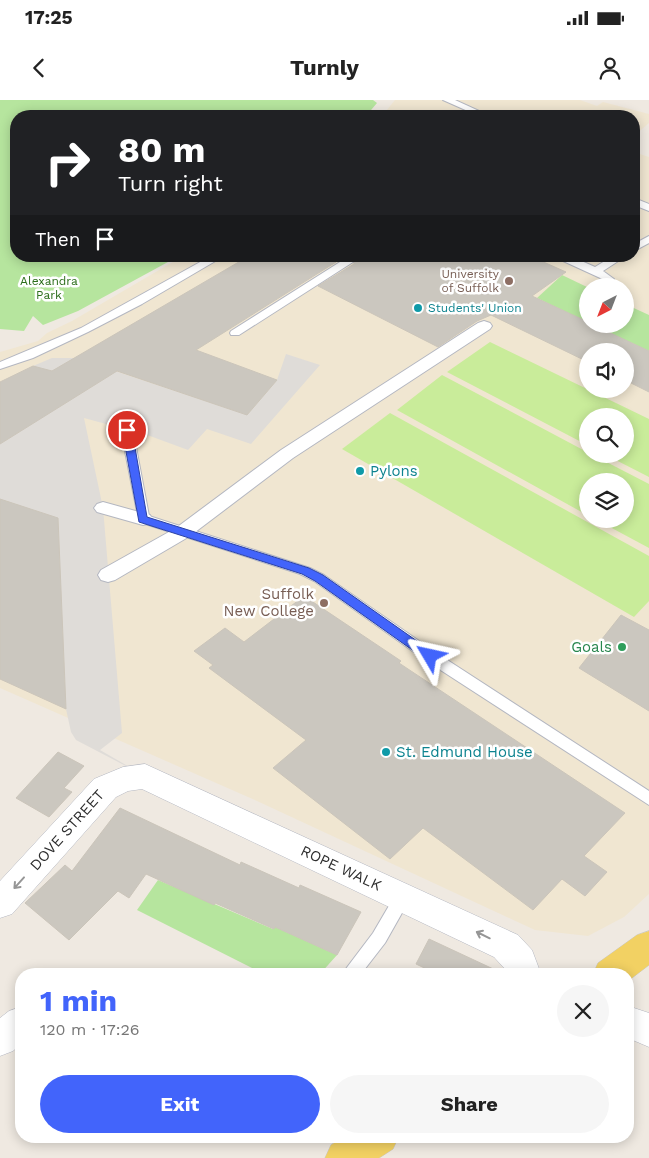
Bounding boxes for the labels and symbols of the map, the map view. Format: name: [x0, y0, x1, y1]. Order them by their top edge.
place label: University of Suffolk: [441, 267, 500, 295]
park label: Alexandra Park: [20, 274, 78, 302]
marker: University of Suffolk: [503, 275, 515, 287]
north arrow: [579, 278, 634, 332]
place label: Students' Union: [428, 301, 522, 315]
marker: Students' Union: [412, 302, 424, 314]
pin: [106, 409, 148, 451]
place label: Pylons: [370, 462, 418, 480]
marker: Pylons: [354, 465, 366, 477]
place label: Suffolk New College: [224, 585, 314, 620]
marker: Suffolk New College: [318, 597, 330, 609]
position arrow: [403, 629, 455, 681]
place label: Goals: [571, 638, 612, 656]
marker: Goals: [616, 641, 628, 653]
place label: St. Edmund House: [396, 743, 533, 761]
marker: St. Edmund House: [380, 746, 392, 758]
street label: DOVE STREET: [26, 786, 108, 874]
street label: ROPE WALK: [298, 841, 384, 895]
one-way arrow: [13, 877, 25, 890]
one-way arrow: [476, 930, 491, 939]

